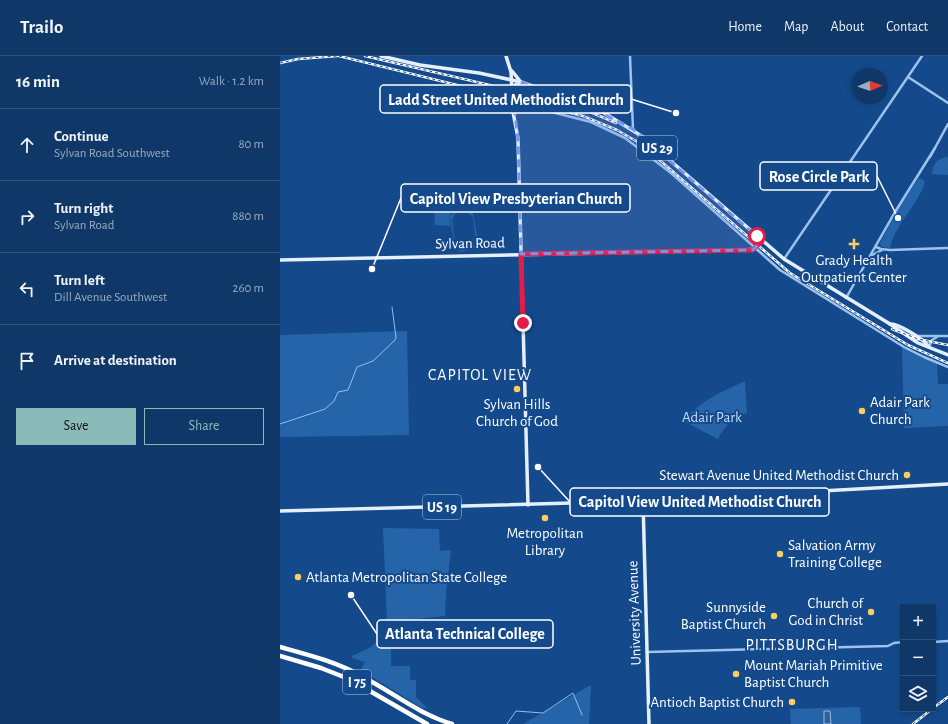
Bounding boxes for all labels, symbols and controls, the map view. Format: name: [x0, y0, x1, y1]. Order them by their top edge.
text: Trailo: [20, 18, 63, 37]
text: Home: [728, 20, 762, 34]
text: Map: [784, 20, 808, 34]
text: About: [830, 20, 864, 34]
text: Contact: [886, 20, 928, 34]
north arrow: [852, 68, 888, 104]
text: 16 min: [16, 73, 60, 90]
text: Walk · 1.2 km: [199, 75, 264, 88]
callout: Ladd Street United Methodist Church: [380, 85, 631, 113]
text: Ladd Street United Methodist Church: [388, 92, 624, 108]
text: Continue: [54, 129, 109, 144]
icon: ahead: [16, 134, 38, 156]
road number: US 29: [637, 136, 677, 160]
text: 80 m: [238, 138, 264, 151]
text: Sylvan Road Southwest: [54, 147, 170, 160]
callout: Rose Circle Park: [760, 162, 877, 190]
text: Rose Circle Park: [769, 169, 869, 185]
callout: Capitol View Presbyterian Church: [401, 184, 630, 212]
text: Capitol View Presbyterian Church: [410, 191, 622, 208]
text: Turn right: [54, 201, 113, 216]
icon: right: [16, 206, 38, 228]
text: 880 m: [232, 210, 264, 223]
text: Sylvan Road: [54, 219, 115, 232]
route start: [748, 227, 766, 245]
street label: Sylvan Road: [435, 235, 505, 252]
marker: Grady Health Outpatient Center: [848, 238, 860, 250]
place label: Grady Health Outpatient Center: [801, 253, 907, 285]
text: Turn left: [54, 273, 105, 288]
icon: left: [16, 278, 38, 300]
text: 260 m: [233, 282, 264, 295]
text: Dill Avenue Southwest: [54, 291, 167, 304]
route end: [514, 314, 532, 332]
icon: arrive: [16, 350, 38, 372]
text: Arrive at destination: [54, 353, 177, 368]
district label: CAPITOL VIEW: [428, 367, 532, 383]
marker: Sylvan Hills Church of God: [512, 384, 522, 394]
place label: Adair Park Church: [870, 395, 930, 427]
place label: Sylvan Hills Church of God: [476, 397, 558, 429]
marker: Adair Park Church: [857, 406, 867, 416]
button: Save: [16, 408, 136, 445]
button: Share: [144, 408, 264, 445]
park label: Adair Park: [682, 410, 742, 425]
place label: Stewart Avenue United Methodist Church: [659, 468, 899, 483]
marker: Stewart Avenue United Methodist Church: [902, 470, 912, 480]
callout: Capitol View United Methodist Church: [570, 488, 829, 516]
text: Capitol View United Methodist Church: [579, 494, 822, 510]
road number: US 19: [423, 495, 461, 519]
marker: Metropolitan Library: [540, 513, 550, 523]
place label: Metropolitan Library: [506, 526, 584, 558]
place label: Salvation Army Training College: [788, 538, 882, 570]
marker: Salvation Army Training College: [775, 549, 785, 559]
street label: University Avenue: [625, 560, 644, 666]
place label: Atlanta Metropolitan State College: [306, 570, 507, 585]
marker: Atlanta Metropolitan State College: [293, 572, 303, 582]
place label: Church of God in Christ: [789, 596, 864, 628]
place label: Sunnyside Baptist Church: [681, 600, 766, 632]
map controls: [900, 604, 936, 712]
button: +: [900, 604, 936, 640]
marker: Church of God in Christ: [866, 607, 876, 617]
marker: Sunnyside Baptist Church: [769, 611, 779, 621]
callout: Atlanta Technical College: [377, 620, 553, 648]
text: Atlanta Technical College: [385, 626, 545, 642]
district label: PITTSBURGH: [745, 637, 839, 653]
button: −: [900, 640, 936, 676]
place label: Mount Mariah Primitive Baptist Church: [744, 658, 883, 690]
marker: Mount Mariah Primitive Baptist Church: [731, 669, 741, 679]
road number: I 75: [343, 670, 371, 694]
button: layers: [900, 676, 936, 712]
place label: Antioch Baptist Church: [651, 695, 784, 710]
marker: Antioch Baptist Church: [787, 697, 797, 707]

